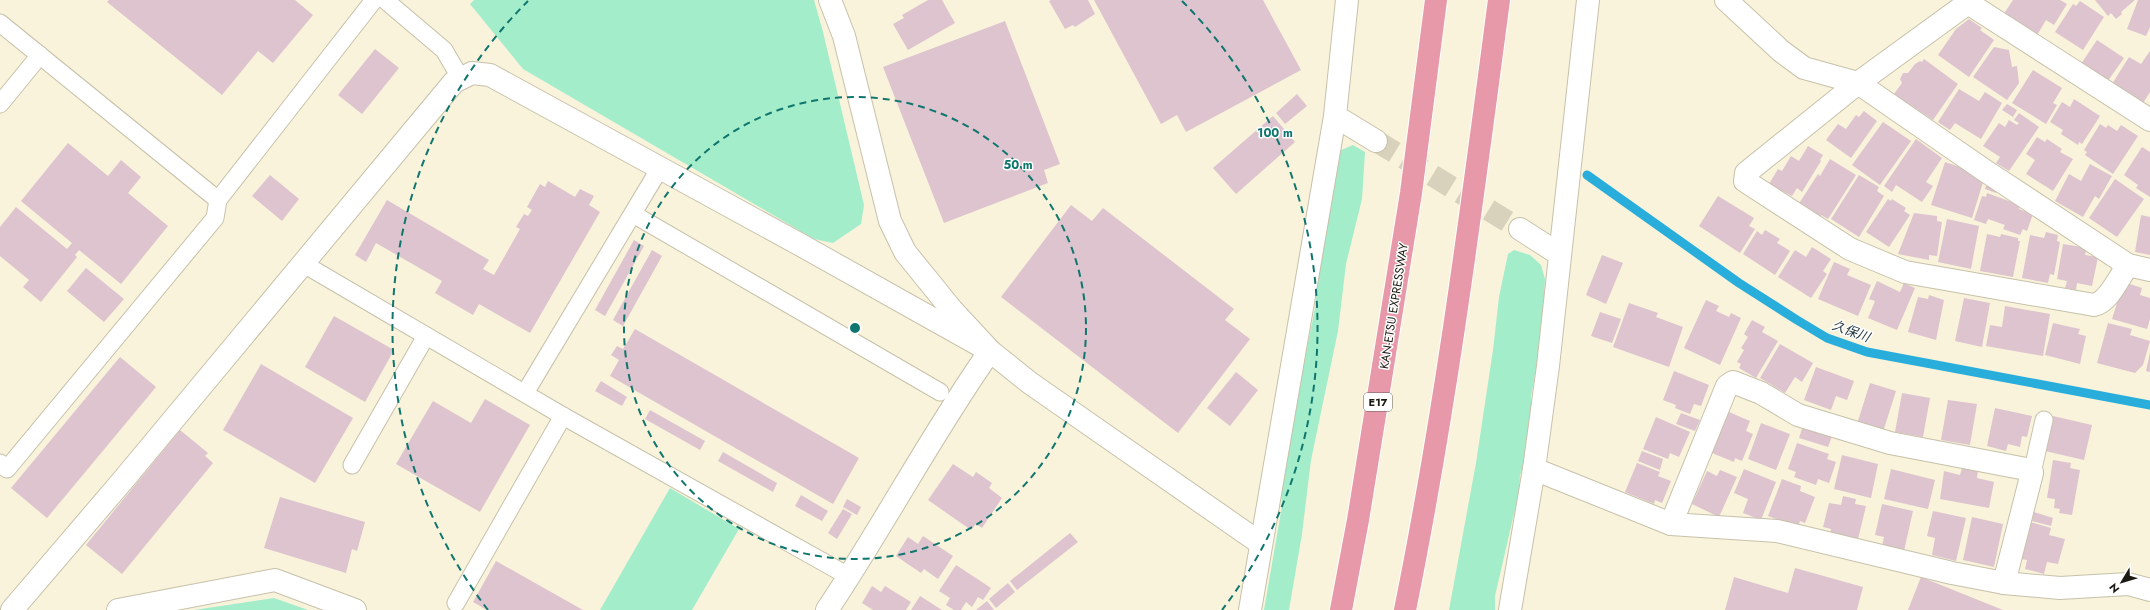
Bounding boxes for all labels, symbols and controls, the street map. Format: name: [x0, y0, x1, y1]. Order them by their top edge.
text: 100 m: [1257, 124, 1293, 142]
text: 50 m: [1003, 156, 1033, 174]
street label: KAN-ETSU EXPRESSWAY: [1375, 242, 1413, 370]
water label: 久保川: [1829, 315, 1874, 347]
centre of rings: [848, 321, 862, 335]
road number: E17: [1364, 393, 1392, 411]
north arrow: [2102, 562, 2142, 602]
text: N: [2105, 580, 2123, 597]

